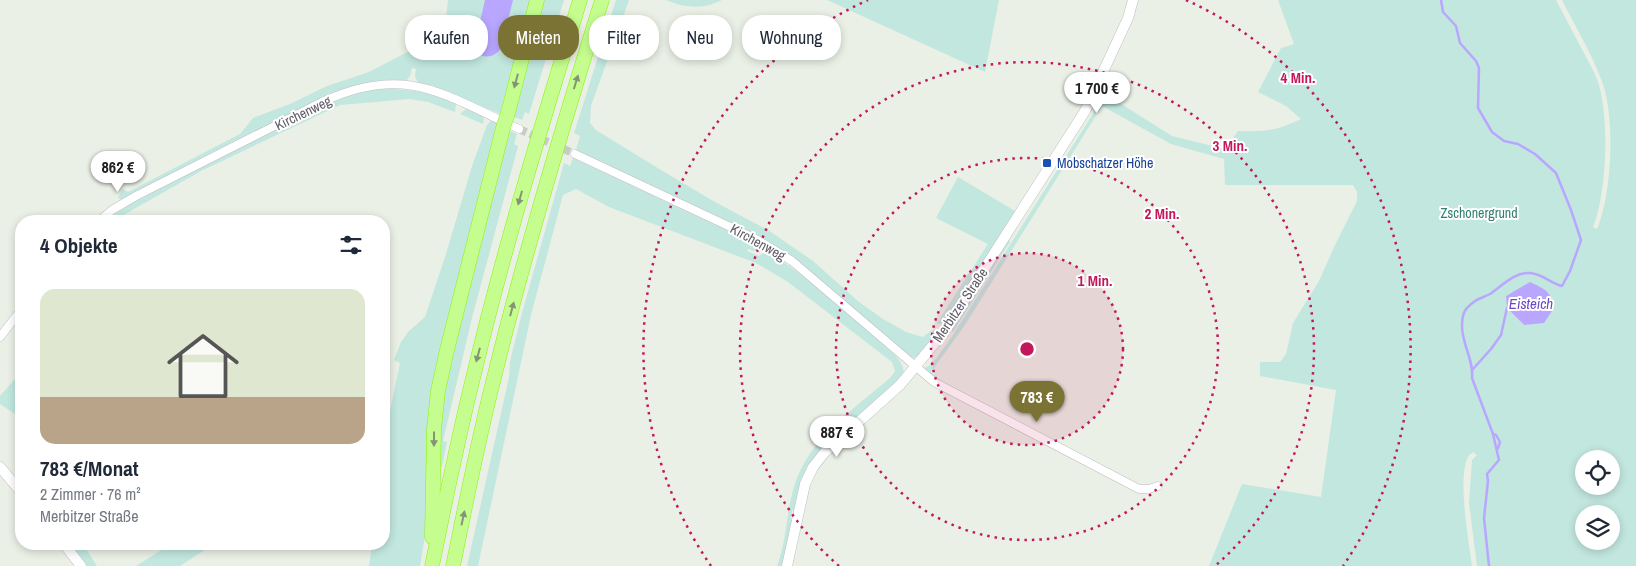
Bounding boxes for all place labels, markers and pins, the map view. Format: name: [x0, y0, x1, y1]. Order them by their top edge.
pin: 1 700 €: [1051, 72, 1143, 114]
pin: 862 €: [83, 150, 153, 193]
place label: Mobschatzer Höhe: [1057, 154, 1153, 172]
marker: Mobschatzer Höhe: [1041, 157, 1053, 169]
centre of rings: [1018, 340, 1036, 358]
pin: 783 €: [1002, 380, 1072, 423]
pin: 887 €: [802, 416, 872, 458]

